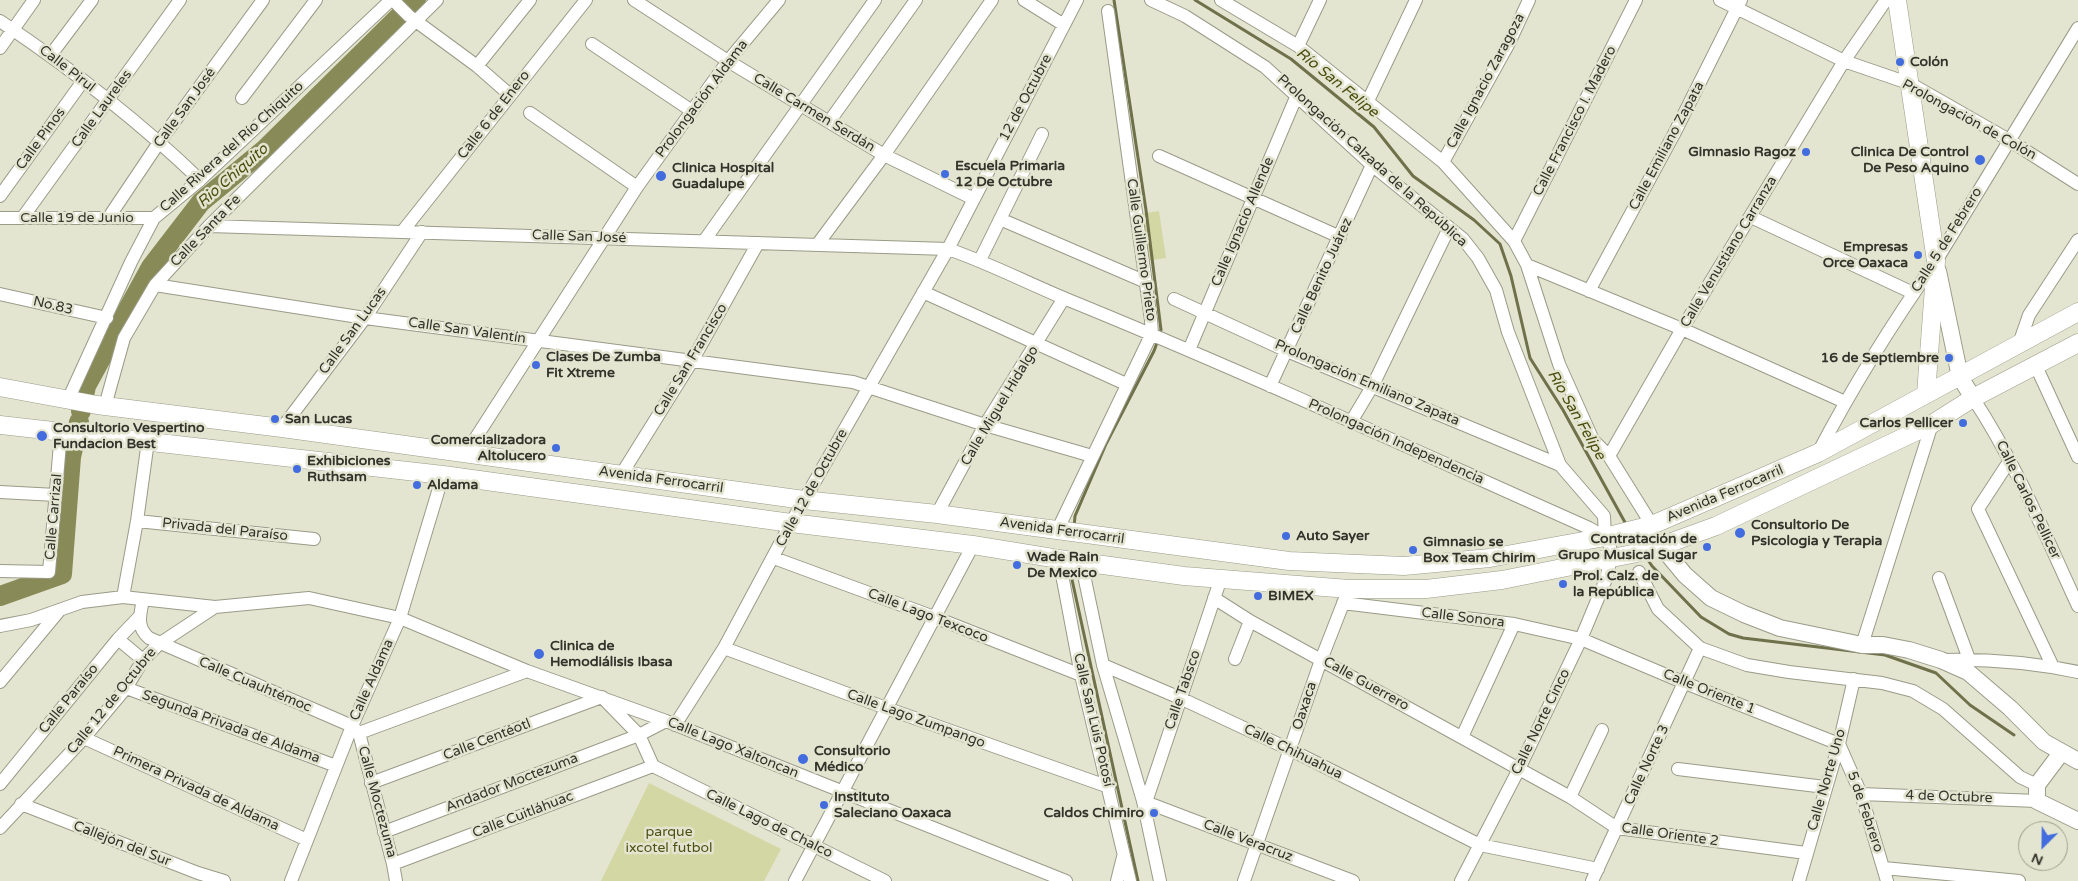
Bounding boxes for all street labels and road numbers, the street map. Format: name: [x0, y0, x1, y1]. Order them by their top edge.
street label: Calle Ignacio Zaragoza: [1443, 11, 1529, 151]
street label: Prolongación Aldama: [652, 37, 752, 161]
street label: Calle Pirul: [36, 42, 98, 96]
street label: Calle Francisco I. Madero: [1530, 43, 1620, 199]
street label: 12 de Octubre: [996, 52, 1056, 144]
street label: Calle San José: [150, 65, 220, 151]
street label: Calle Laureles: [68, 67, 136, 151]
street label: Calle 6 de Enero: [454, 67, 534, 163]
street label: Calle Carmen Serdán: [750, 70, 878, 156]
street label: Prolongación Calzada de la República: [1274, 71, 1470, 251]
street label: Prolongación de Colón: [1899, 76, 2039, 164]
street label: Calle Rivera del Río Chiquito: [157, 78, 307, 216]
street label: Calle Emiliano Zapata: [1626, 79, 1708, 213]
street label: Calle Pinos: [13, 105, 69, 173]
street label: Calle Ignacio Allende: [1208, 155, 1278, 289]
street label: Calle Venustiano Carranza: [1677, 173, 1781, 331]
street label: Calle Guillermo Prieto: [1123, 178, 1159, 322]
street label: Calle 5 de Febrero: [1908, 184, 1986, 296]
street label: Calle Santa Fe: [167, 191, 245, 271]
street label: Calle 19 de Junio: [20, 210, 134, 226]
street label: Calle Benito Juárez: [1288, 215, 1356, 337]
street label: Calle San José: [531, 227, 627, 247]
street label: Calle San Lucas: [316, 284, 390, 378]
street label: No.83: [31, 293, 75, 319]
street label: Calle San Francisco: [651, 301, 731, 419]
street label: Calle San Valentín: [407, 314, 527, 348]
street label: Prolongación Emiliano Zapata: [1272, 336, 1462, 430]
street label: Calle Miguel Hidalgo: [958, 343, 1042, 469]
street label: Prolongación Independencia: [1306, 396, 1486, 488]
street label: Calle 12 de Octubre: [773, 426, 851, 550]
street label: Calle Carlos Pellicer: [1992, 438, 2064, 562]
street label: Avenida Ferrocarril: [1664, 462, 1786, 526]
street label: Avenida Ferrocarril: [598, 463, 724, 497]
street label: Calle Carrizal: [42, 473, 66, 561]
street label: Avenida Ferrocarril: [999, 514, 1125, 548]
street label: Privada del Paraíso: [161, 515, 289, 545]
street label: Calle Lago Texcoco: [865, 585, 991, 647]
street label: Calle Sonora: [1421, 605, 1505, 631]
street label: Calle Aldama: [347, 637, 397, 723]
street label: Calle 12 de Octubre: [64, 644, 160, 758]
street label: Calle Tabsco: [1162, 648, 1204, 732]
street label: Calle San Luis Potosí: [1069, 651, 1117, 789]
street label: Calle Cuauhtémoc: [196, 654, 314, 716]
street label: Calle Guerrero: [1320, 654, 1412, 714]
street label: Calle Paraíso: [36, 661, 102, 737]
street label: Calle Norte Cinco: [1508, 666, 1574, 778]
street label: Calle Oriente 1: [1660, 666, 1758, 718]
street label: Oaxaca: [1289, 680, 1321, 732]
street label: Calle Lago Zumpango: [845, 686, 987, 752]
street label: Segunda Privada de Aldama: [140, 687, 322, 767]
street label: Calle Lago Xaltoncan: [665, 714, 801, 782]
street label: Calle Centéotl: [441, 716, 533, 764]
street label: Calle Chihuahua: [1241, 721, 1345, 783]
street label: Calle Norte 3: [1621, 722, 1673, 808]
street label: Calle Norte Uno: [1804, 727, 1850, 833]
street label: Primera Privada de Aldama: [110, 743, 282, 835]
street label: Calle Moctezuma: [354, 744, 400, 860]
street label: Andador Moctezuma: [443, 750, 581, 816]
street label: 5 de Febrero: [1843, 769, 1887, 855]
street label: Calle Lago de Chalco: [703, 786, 835, 862]
street label: 4 de Octubre: [1905, 787, 1993, 807]
street label: Calle Cuitláhuac: [470, 788, 576, 842]
street label: Calle Veracruz: [1201, 816, 1295, 866]
street label: Callejón del Sur: [71, 818, 173, 870]
street label: Calle Oriente 2: [1620, 820, 1720, 850]

